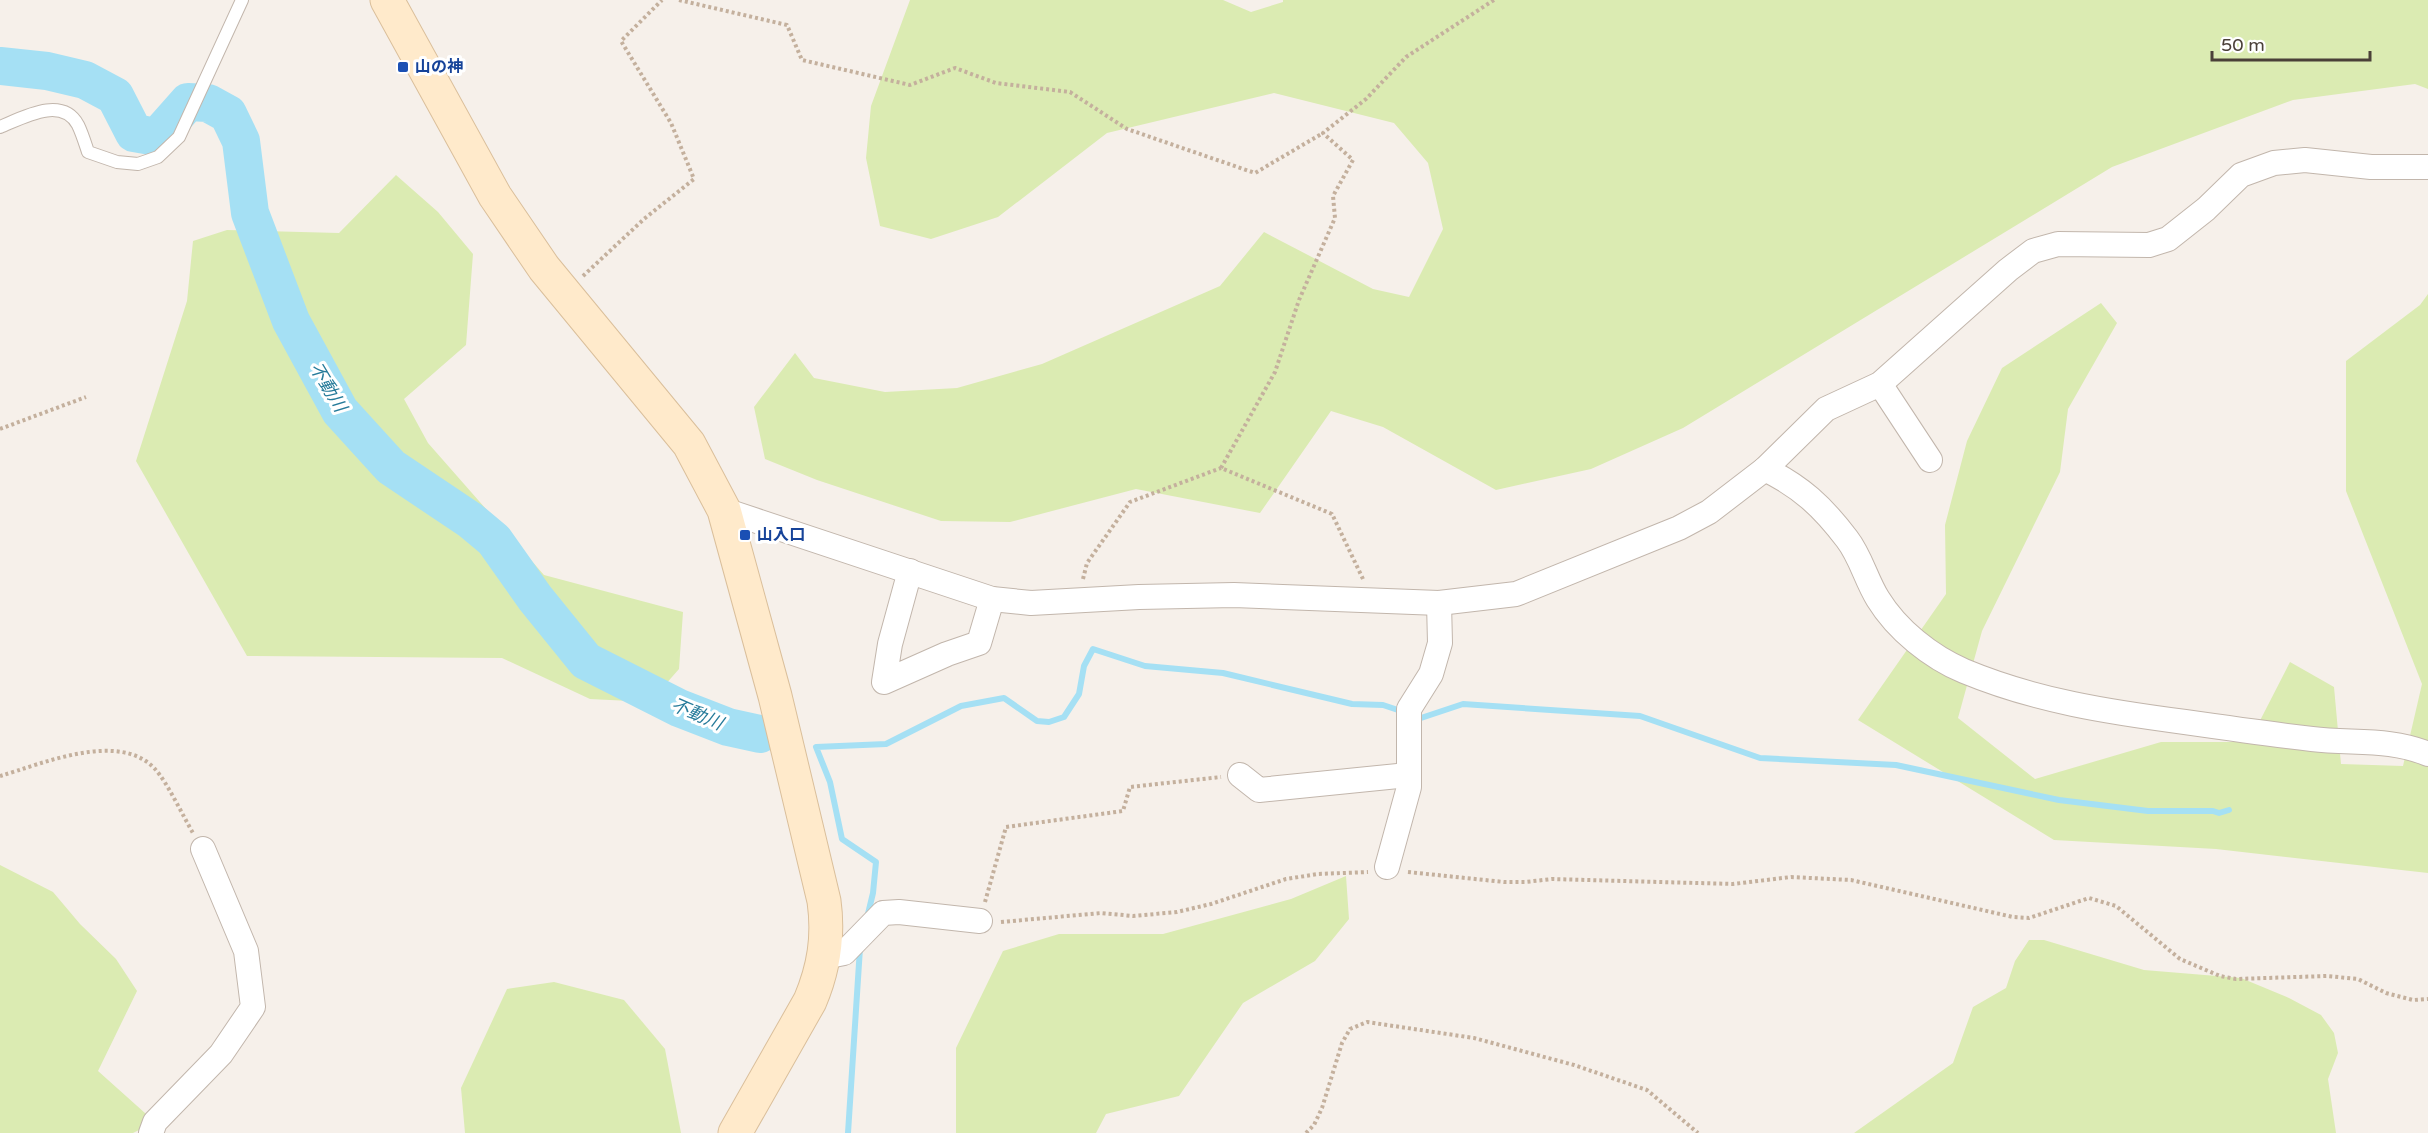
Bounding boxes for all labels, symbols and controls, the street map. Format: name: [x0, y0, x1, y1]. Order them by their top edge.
scale bar: [2212, 24, 2370, 62]
text: 50 m: [2221, 34, 2265, 56]
place label: 山の神: [415, 57, 463, 77]
marker: 山の神: [396, 60, 410, 74]
water label: 不動川: [305, 358, 352, 418]
place label: 山入口: [757, 525, 805, 545]
marker: 山入口: [738, 528, 752, 542]
water label: 不動川: [668, 693, 728, 735]

